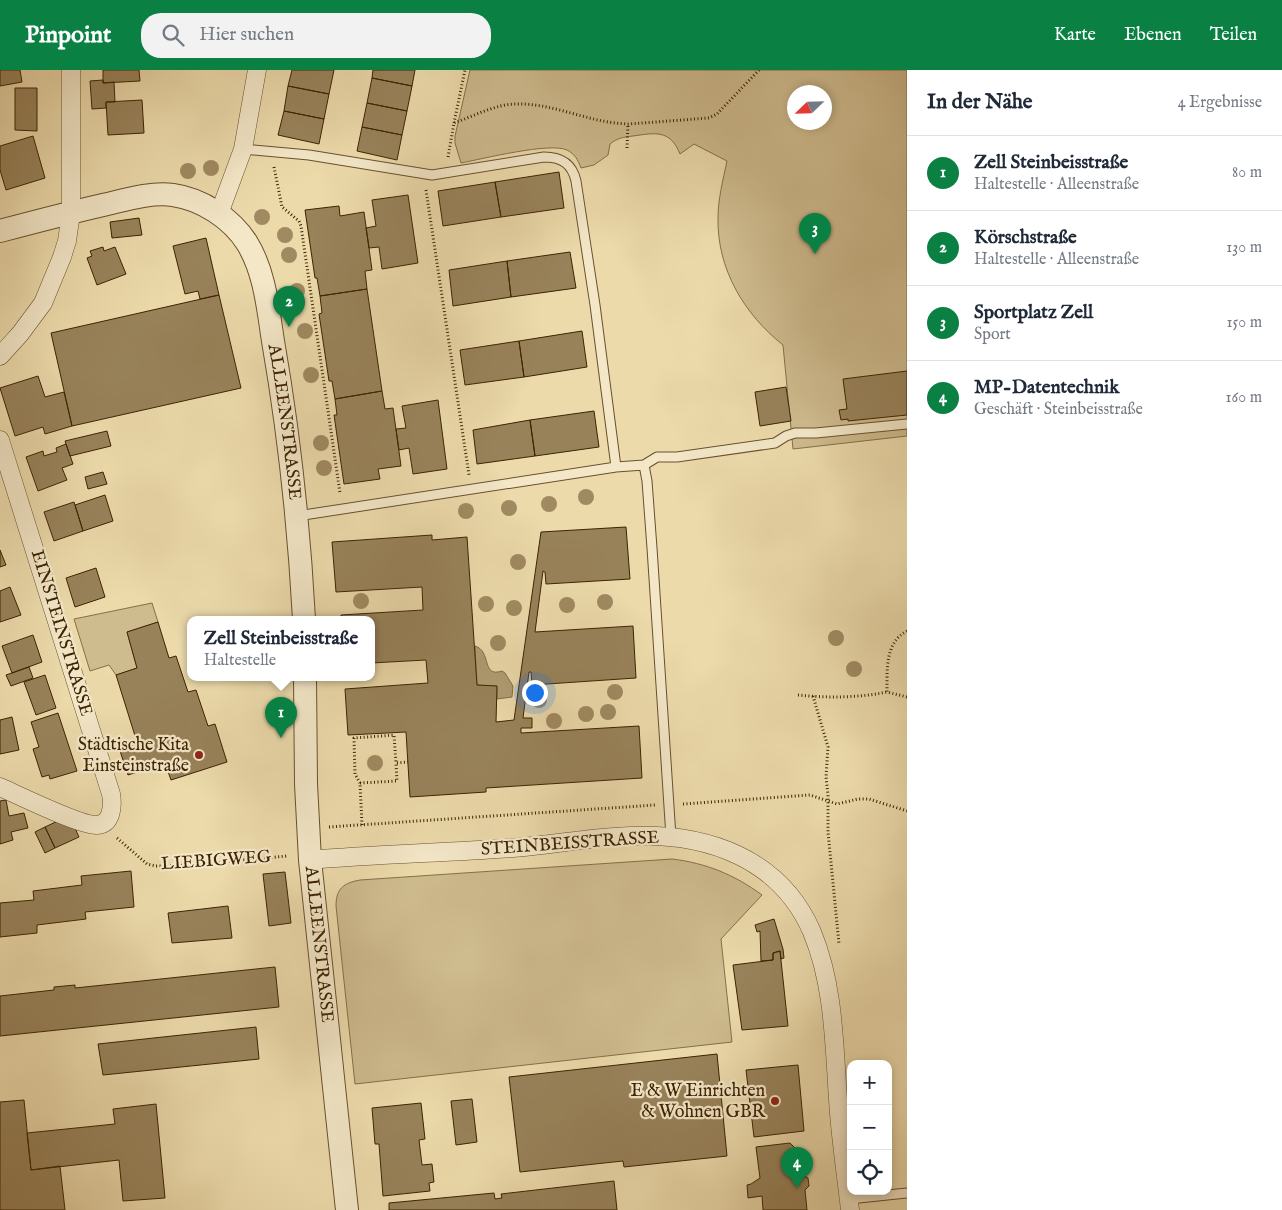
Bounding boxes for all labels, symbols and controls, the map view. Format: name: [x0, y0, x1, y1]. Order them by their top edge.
search box: [141, 13, 491, 58]
text: Pinpoint: [25, 20, 111, 51]
icon: search: [159, 21, 187, 49]
text: Hier suchen: [199, 23, 294, 47]
text: Karte: [1054, 24, 1096, 47]
text: Ebenen: [1124, 24, 1182, 47]
text: Teilen: [1210, 24, 1257, 47]
north arrow: [787, 85, 832, 130]
text: In der Nähe: [927, 89, 1033, 116]
text: 4 Ergebnisse: [1178, 93, 1262, 113]
text: Zell Steinbeisstraße: [974, 151, 1128, 175]
text: 1: [940, 163, 946, 183]
text: 80 m: [1232, 163, 1262, 183]
text: Haltestelle · Alleenstraße: [974, 175, 1139, 195]
pin: 3: [799, 213, 831, 254]
text: Körschstraße: [974, 226, 1077, 250]
text: 2: [939, 238, 947, 258]
text: 130 m: [1226, 238, 1262, 258]
text: Haltestelle · Alleenstraße: [974, 250, 1139, 270]
pin: 2: [273, 286, 305, 327]
text: Sportplatz Zell: [974, 301, 1093, 325]
text: 3: [940, 313, 946, 333]
text: 150 m: [1227, 313, 1262, 333]
text: Sport: [974, 325, 1011, 345]
street label: ALLEENSTRASSE: [262, 341, 306, 501]
text: MP-Datentechnik: [974, 376, 1119, 400]
text: 4: [939, 388, 947, 408]
text: 160 m: [1226, 388, 1262, 408]
text: Geschäft · Steinbeisstraße: [974, 400, 1143, 420]
street label: EINSTEINSTRASSE: [25, 547, 97, 719]
popup: [187, 616, 375, 681]
text: Zell Steinbeisstraße: [204, 627, 358, 651]
text: Haltestelle: [204, 651, 276, 671]
your location: [522, 680, 548, 706]
pin: 1: [265, 697, 297, 738]
place label: Städtische Kita Einsteinstraße: [78, 734, 189, 778]
marker: Städtische Kita Einsteinstraße: [193, 749, 205, 761]
street label: STEINBEISSTRASSE: [480, 826, 660, 862]
street label: LIEBIGWEG: [160, 846, 273, 876]
street label: ALLEENSTRASSE: [299, 864, 339, 1024]
map controls: [847, 1060, 892, 1195]
button: +: [847, 1060, 892, 1105]
place label: E & W Einrichten & Wohnen GBR: [631, 1080, 766, 1124]
marker: E & W Einrichten & Wohnen GBR: [769, 1095, 781, 1107]
button: −: [847, 1105, 892, 1150]
pin: 4: [781, 1147, 813, 1188]
button: locate: [847, 1150, 892, 1195]

